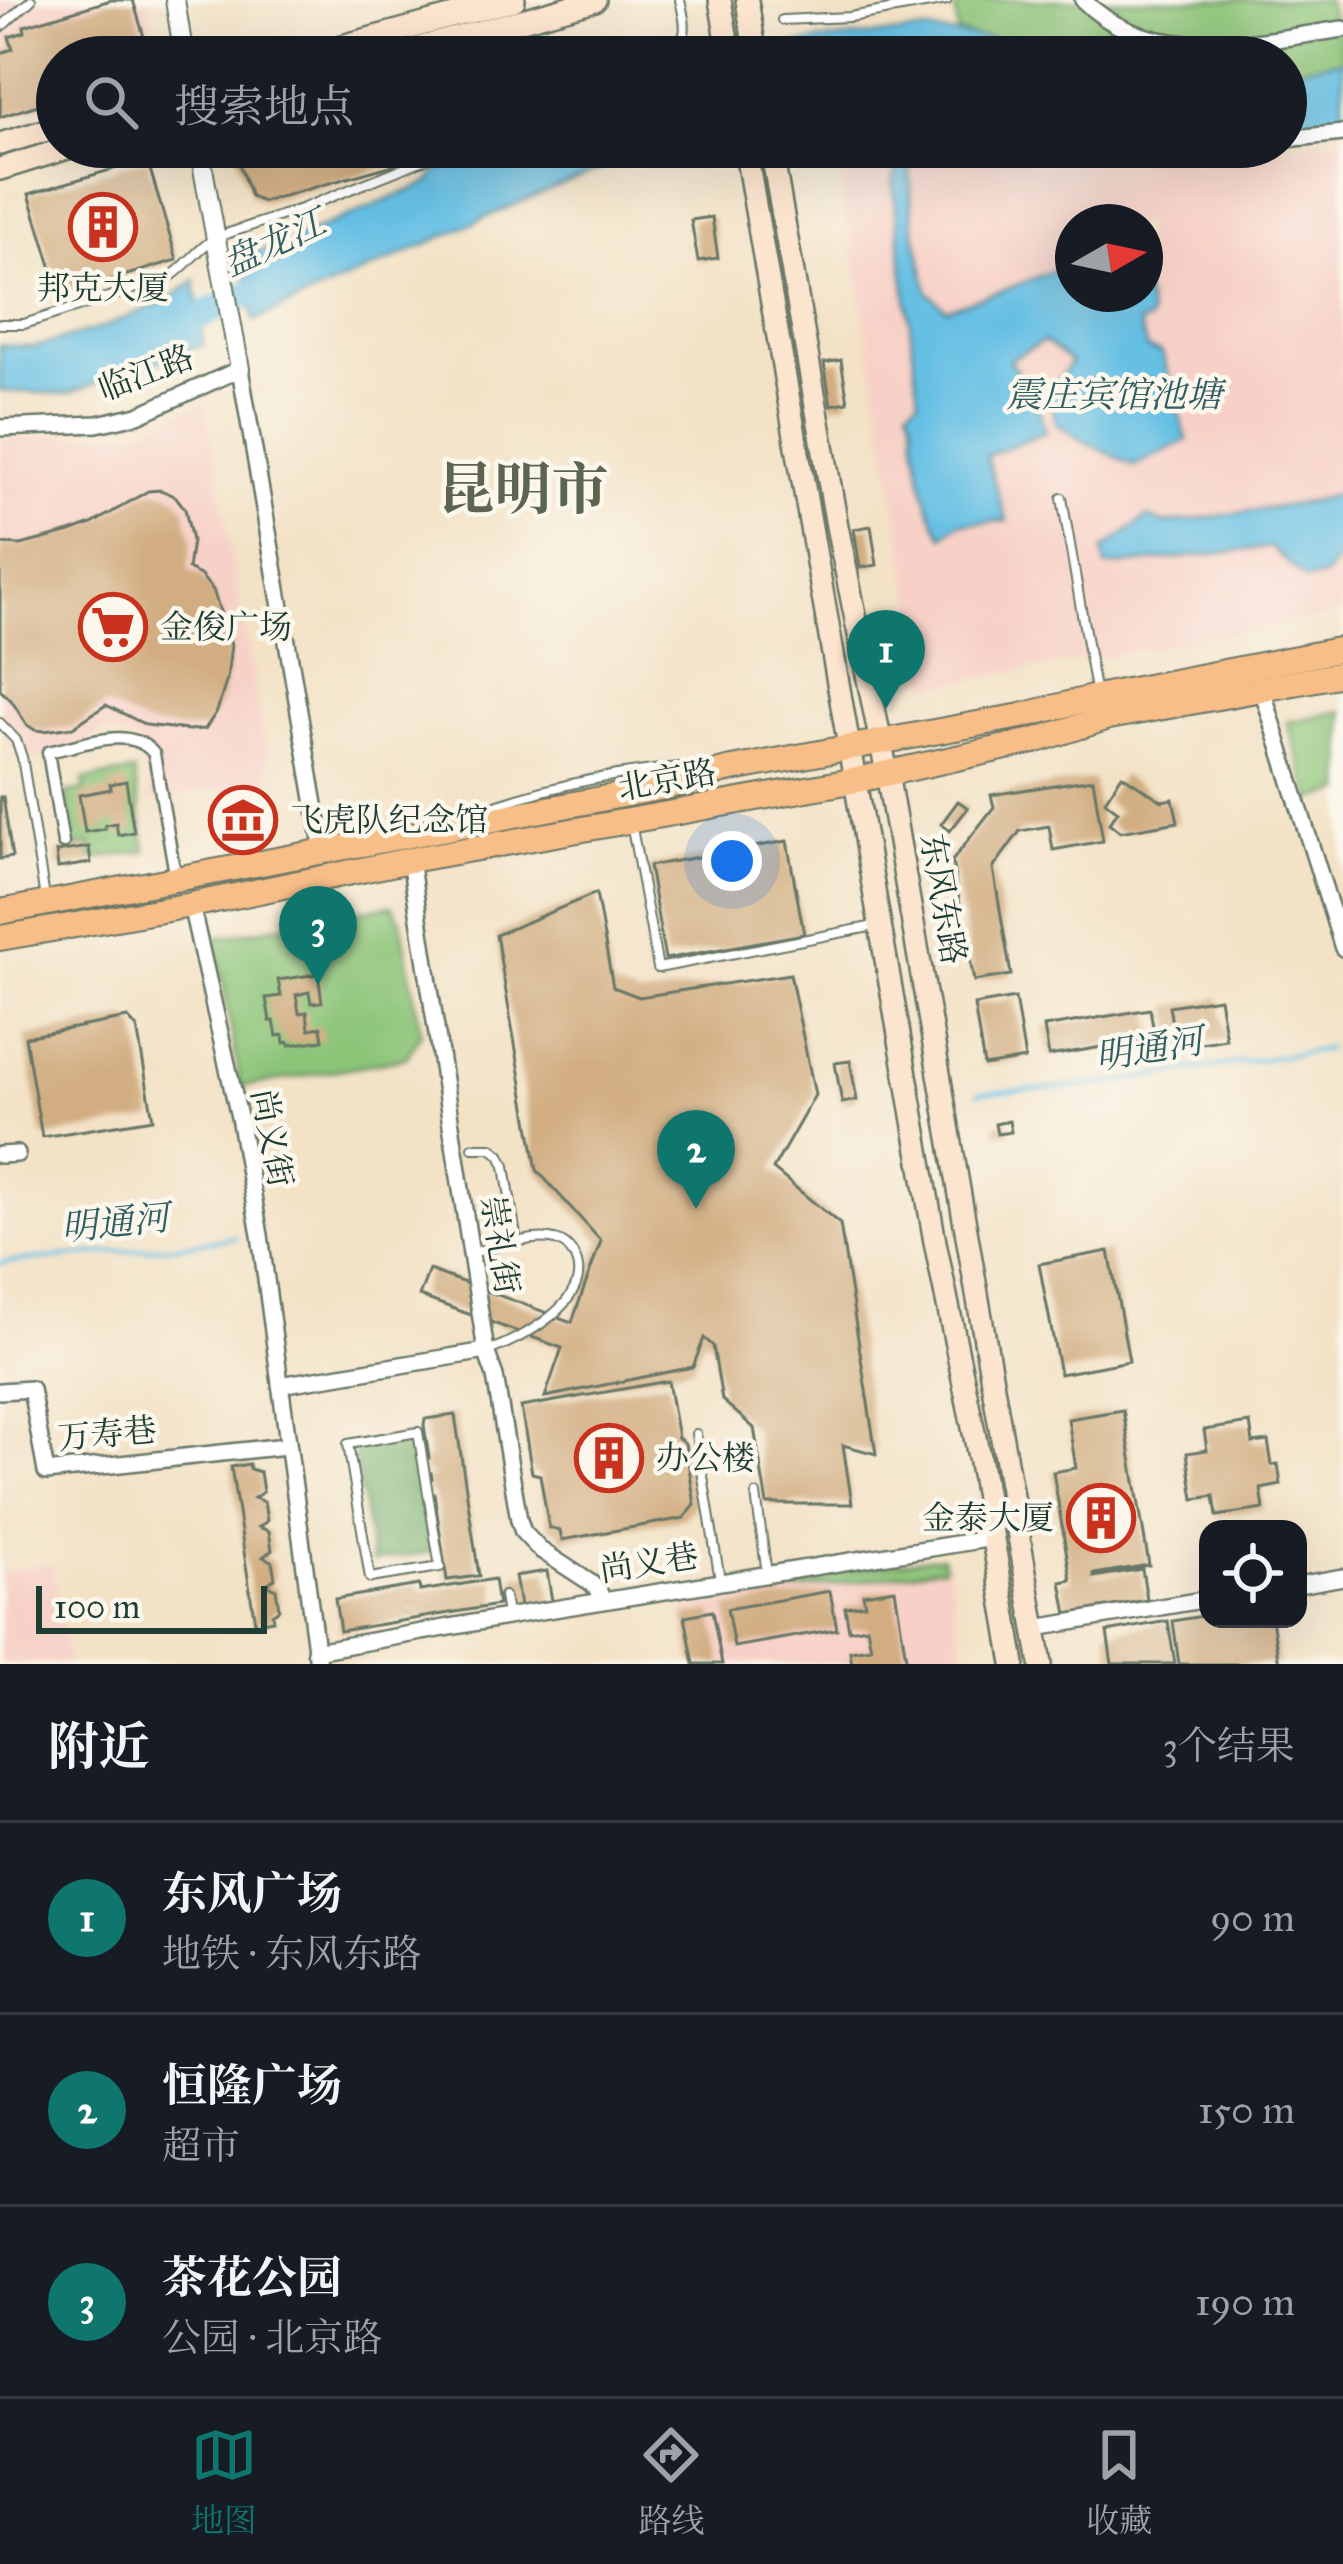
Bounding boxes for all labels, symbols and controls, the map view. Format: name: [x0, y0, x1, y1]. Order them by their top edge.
search box: [36, 36, 1307, 168]
icon: search: [78, 69, 144, 135]
text: 搜索地点: [174, 79, 354, 134]
building icon: 邦克大厦: [68, 192, 138, 262]
water label: 盘龙江: [216, 198, 337, 286]
north arrow: [1055, 204, 1163, 312]
place label: 邦克大厦: [37, 268, 169, 308]
street label: 临江路: [93, 337, 199, 409]
water label: 震庄宾馆池塘: [1006, 373, 1227, 417]
district label: 昆明市: [438, 455, 609, 525]
supermarket icon: 金俊广场: [78, 592, 148, 662]
place label: 金俊广场: [160, 607, 292, 647]
pin: 1: [847, 610, 925, 709]
street label: 北京路: [615, 752, 719, 808]
museum icon: 飞虎队纪念馆: [208, 785, 278, 855]
place label: 飞虎队纪念馆: [290, 800, 488, 840]
your location: [702, 831, 762, 891]
street label: 东风东路: [912, 831, 974, 967]
pin: 3: [279, 886, 357, 985]
water label: 明通河: [1092, 1018, 1212, 1079]
street label: 尚义街: [243, 1086, 301, 1190]
pin: 2: [657, 1110, 735, 1209]
street label: 崇礼街: [473, 1193, 527, 1297]
water label: 明通河: [59, 1195, 177, 1251]
street label: 万寿巷: [56, 1410, 158, 1458]
building icon: 办公楼: [574, 1423, 644, 1493]
place label: 办公楼: [656, 1438, 755, 1478]
building icon: 金泰大厦: [1066, 1483, 1136, 1553]
place label: 金泰大厦: [922, 1498, 1054, 1538]
map controls: [1199, 1520, 1307, 1628]
button: locate: [1199, 1520, 1307, 1628]
street label: 尚义巷: [597, 1536, 701, 1590]
scale bar: [36, 1580, 267, 1633]
text: 100 m: [54, 1587, 140, 1627]
text: 附近: [48, 1716, 150, 1778]
text: 3个结果: [1162, 1722, 1295, 1770]
text: 东风广场: [162, 1866, 342, 1921]
text: 1: [79, 1894, 95, 1942]
text: 90 m: [1210, 1894, 1295, 1942]
text: 地铁 · 东风东路: [162, 1930, 421, 1978]
text: 恒隆广场: [162, 2058, 342, 2113]
text: 2: [77, 2086, 97, 2134]
text: 150 m: [1198, 2086, 1295, 2134]
text: 超市: [162, 2122, 240, 2170]
text: 茶花公园: [162, 2250, 342, 2305]
text: 3: [79, 2278, 95, 2326]
text: 190 m: [1195, 2278, 1295, 2326]
text: 公园 · 北京路: [162, 2314, 382, 2362]
tab: 地图: [191, 2422, 257, 2541]
tab: 路线: [638, 2422, 704, 2541]
tab: 收藏: [1086, 2422, 1152, 2541]

